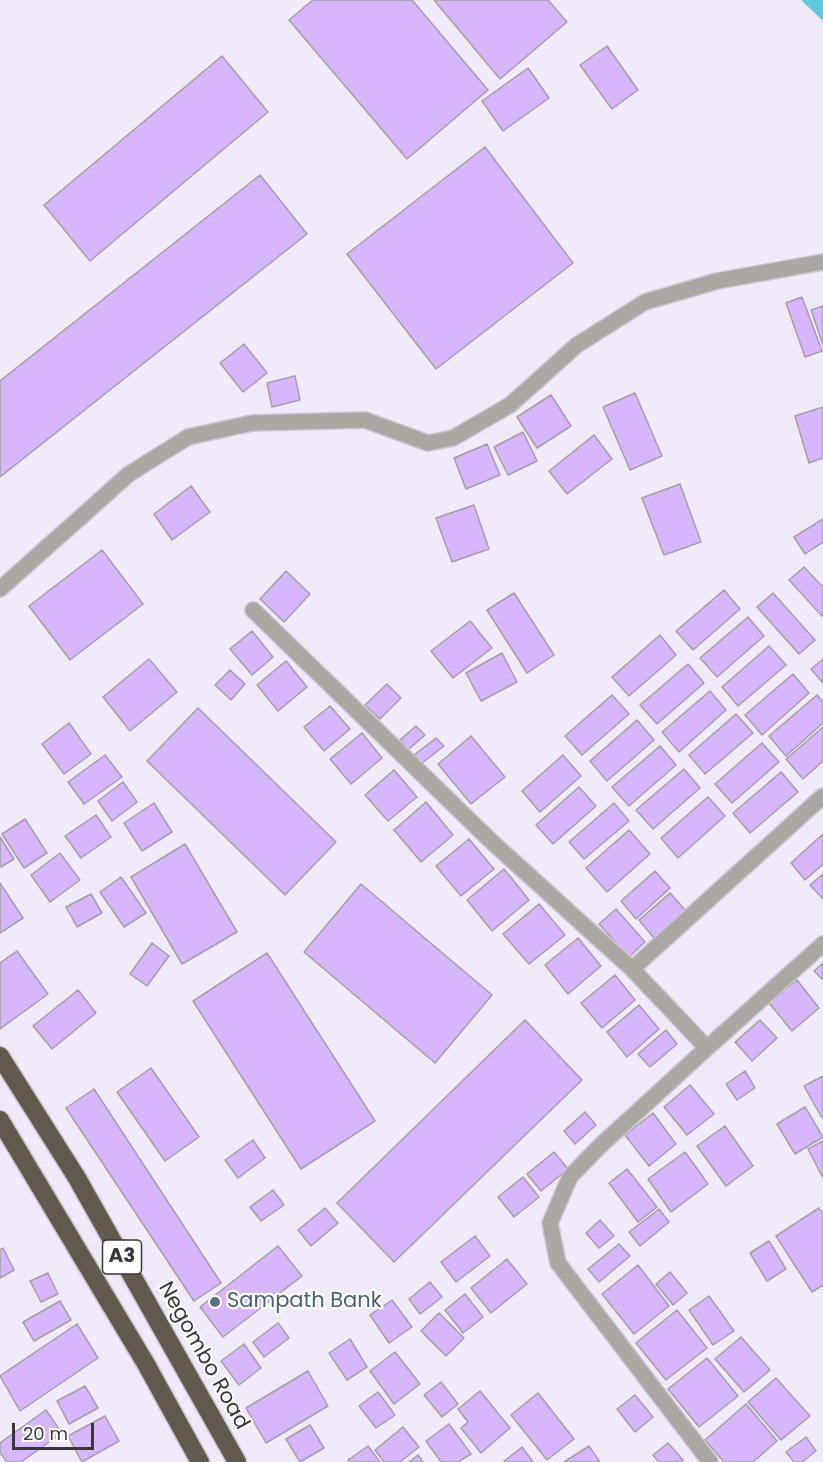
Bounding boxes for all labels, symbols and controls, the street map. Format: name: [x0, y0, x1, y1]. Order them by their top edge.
road number: A3: [102, 1240, 142, 1274]
street label: Negombo Road: [152, 1278, 254, 1434]
place label: Sampath Bank: [227, 1289, 382, 1315]
marker: Sampath Bank: [208, 1295, 222, 1309]
scale bar: [15, 1411, 98, 1449]
text: 20 m: [23, 1421, 68, 1446]

